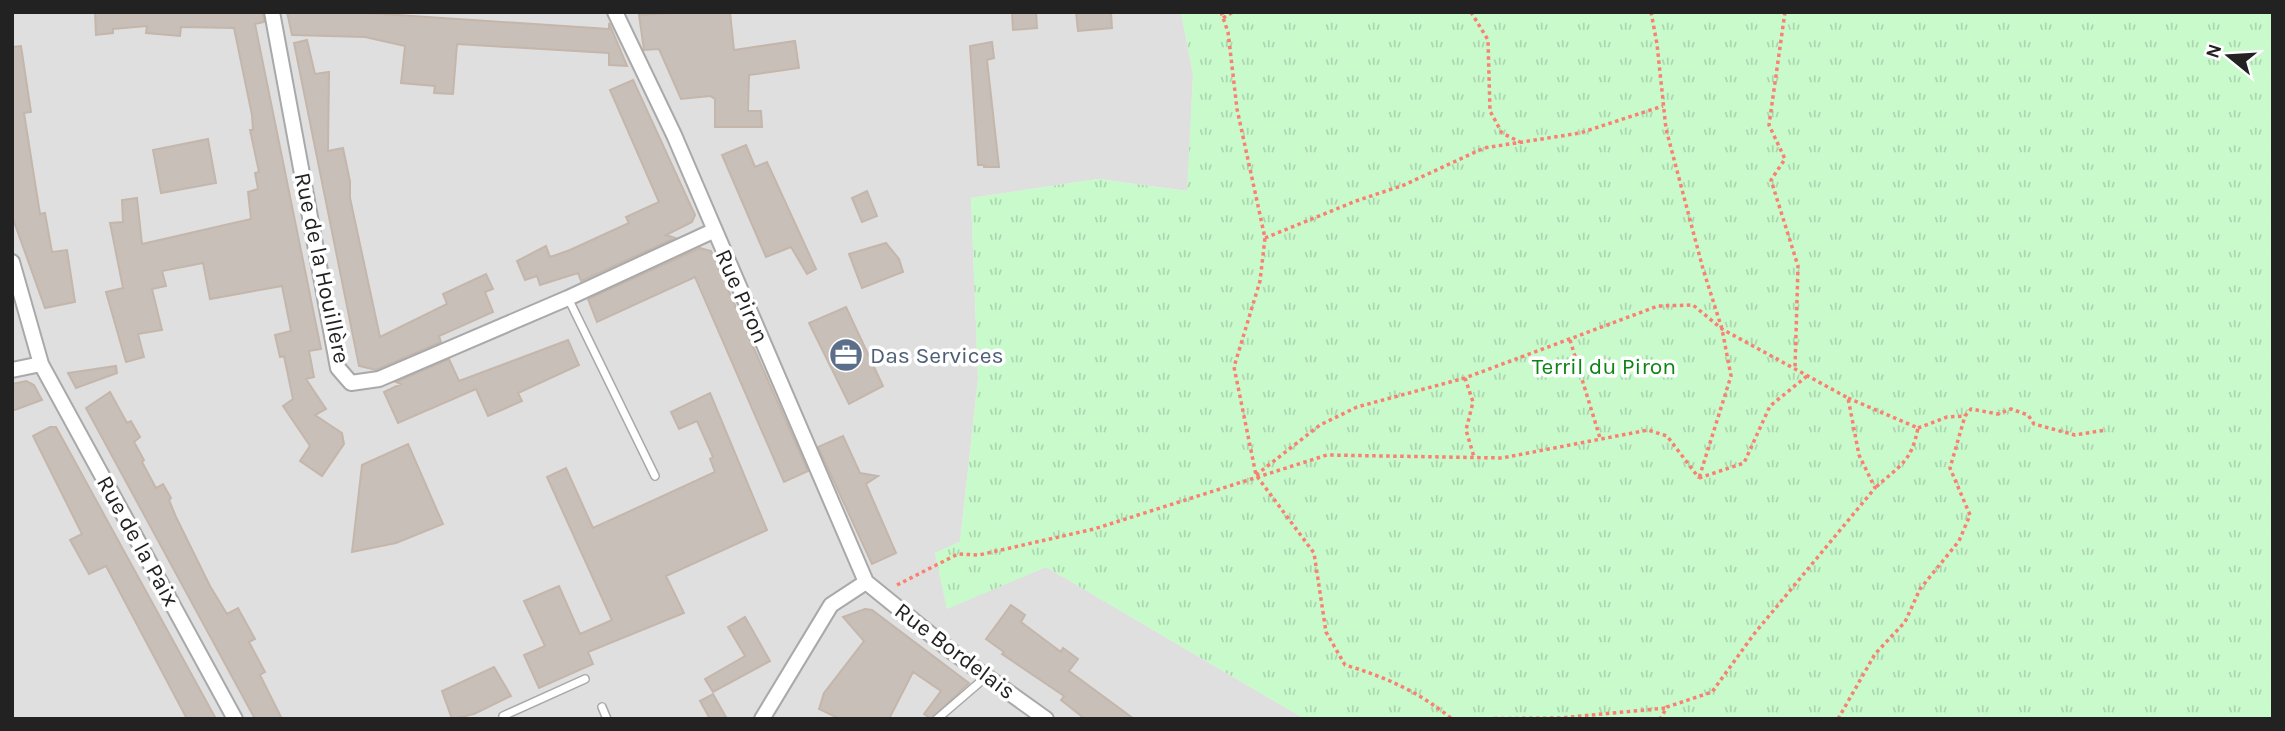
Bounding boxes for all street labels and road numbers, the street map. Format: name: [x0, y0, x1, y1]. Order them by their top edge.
street label: Rue de la Houillère: [289, 170, 355, 366]
street label: Rue Piron: [709, 245, 775, 347]
street label: Rue de la Paix: [91, 471, 185, 611]
street label: Rue Bordelais: [889, 597, 1021, 705]

